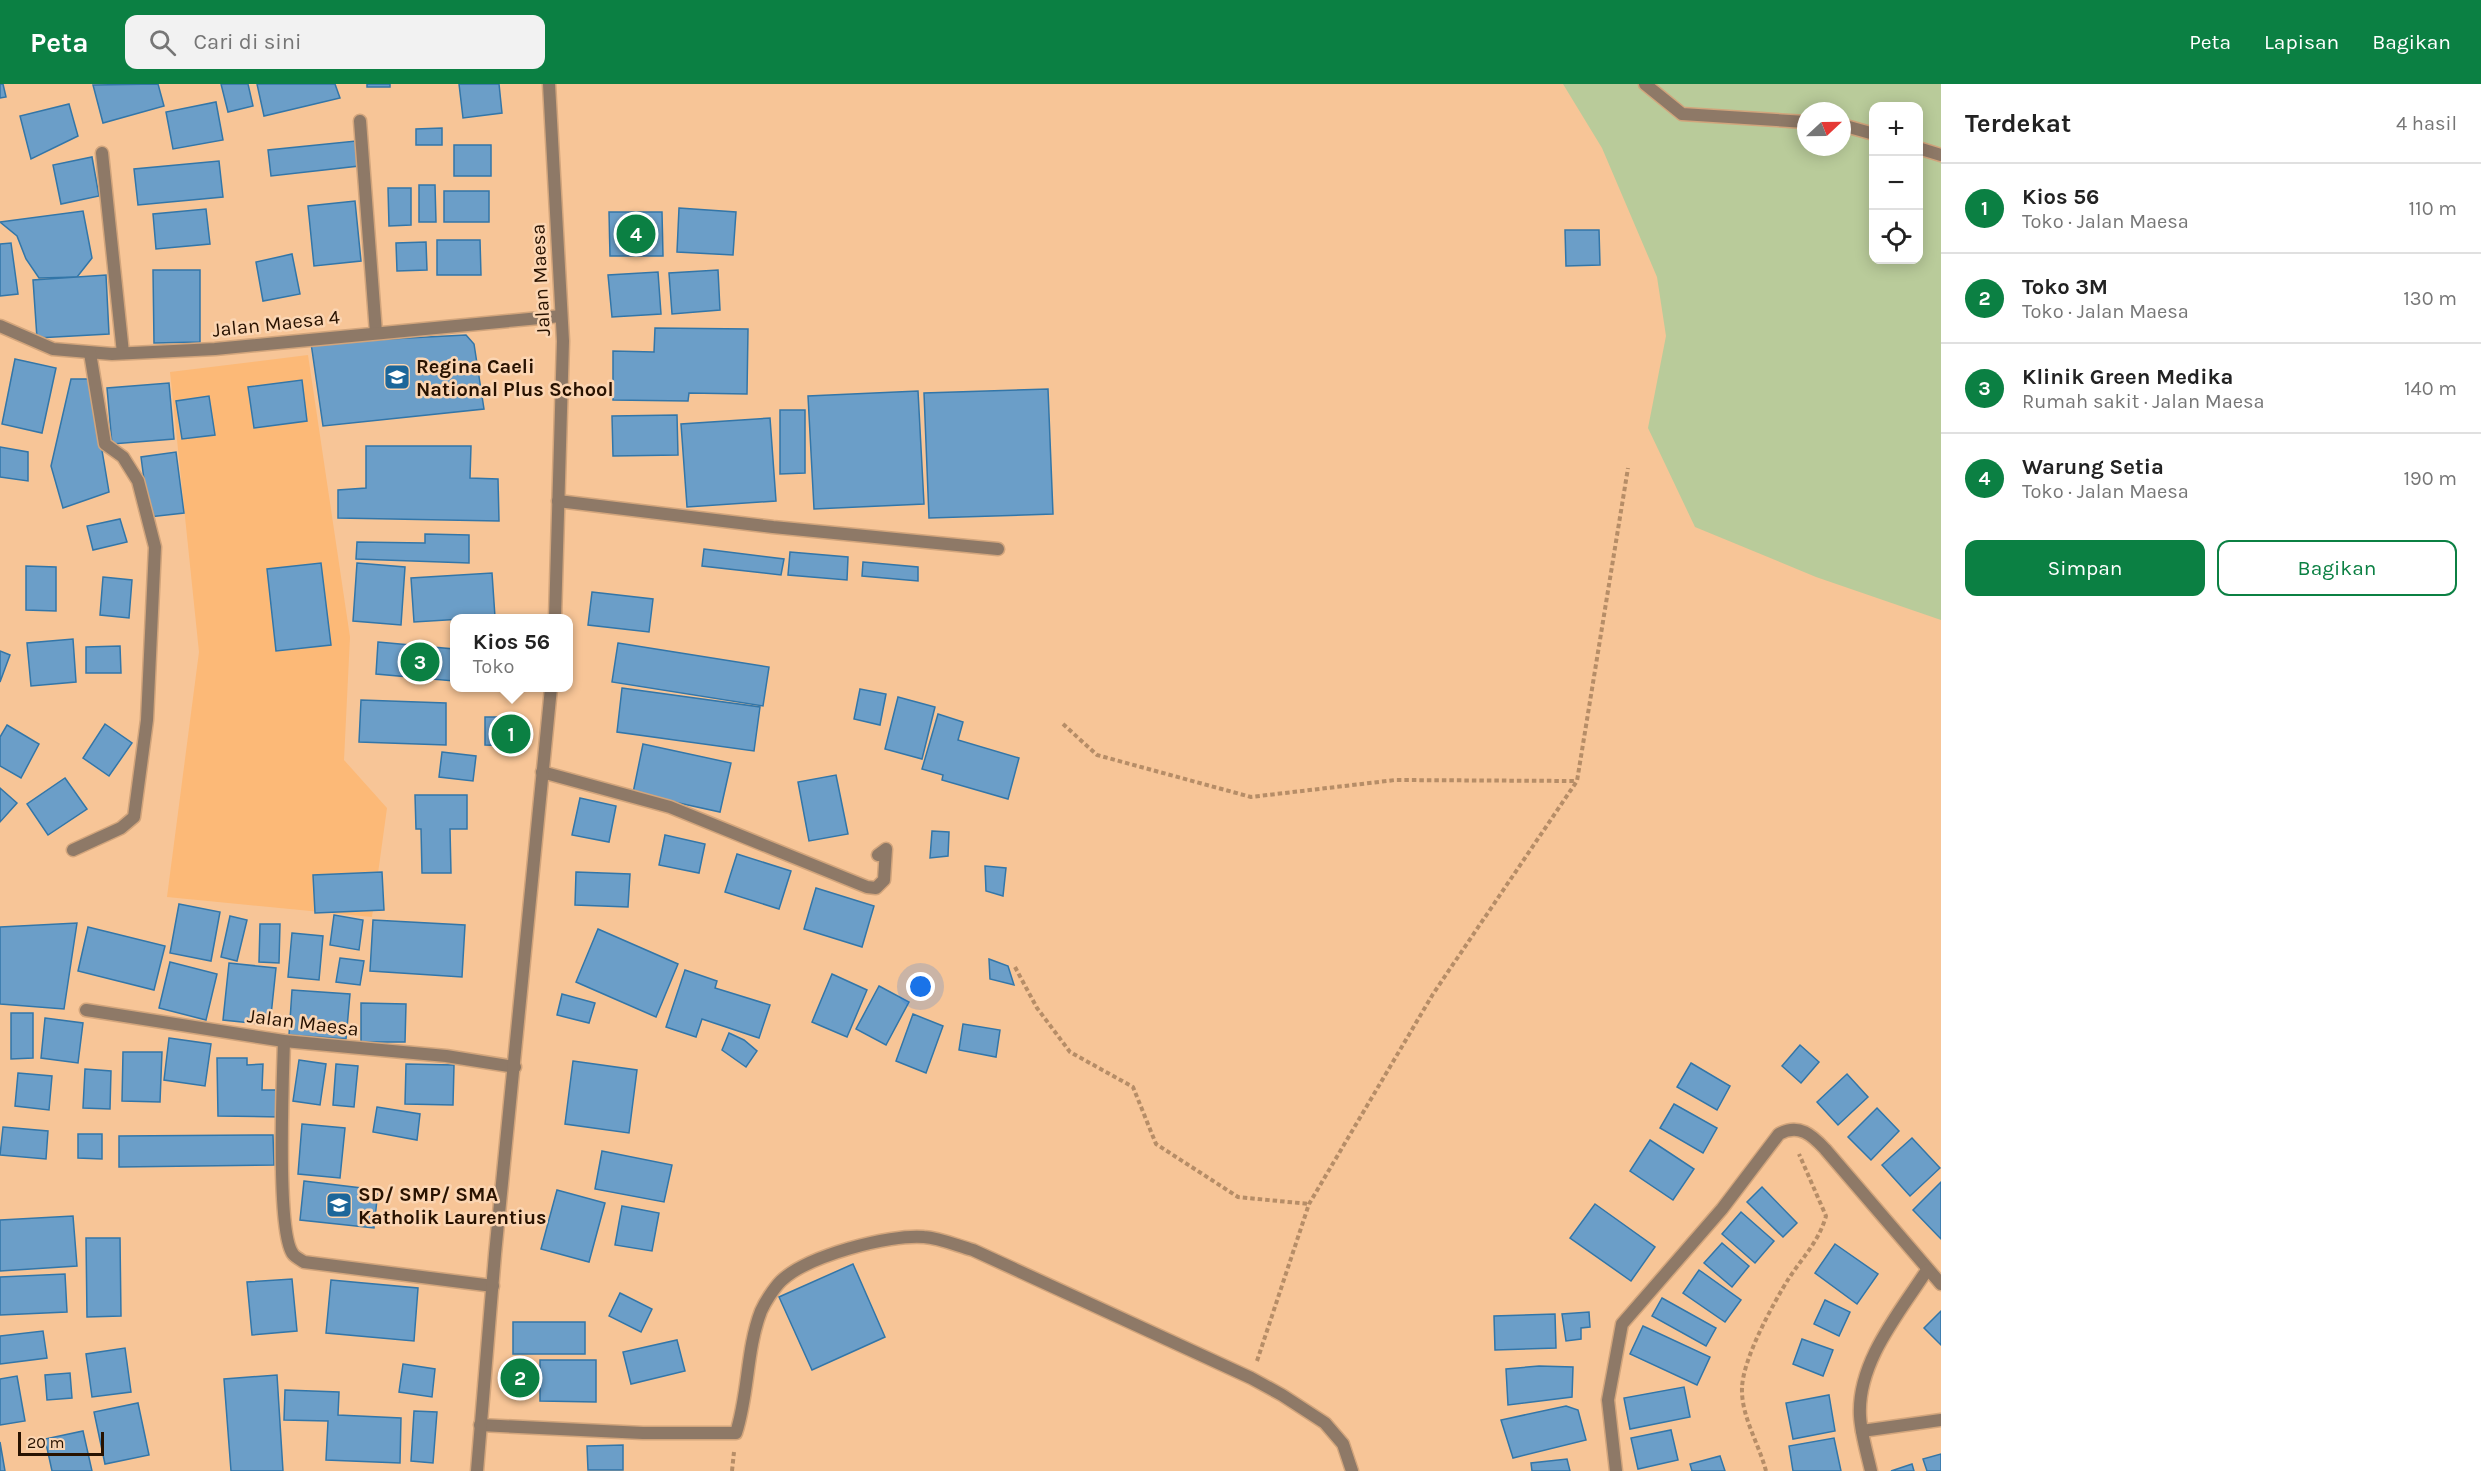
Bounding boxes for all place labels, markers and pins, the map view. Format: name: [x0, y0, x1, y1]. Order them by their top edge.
pin: 4: [616, 212, 656, 256]
place label: Regina Caeli National Plus School: [416, 355, 614, 401]
school or university icon: Regina Caeli National Plus School: [382, 362, 412, 392]
pin: 3: [400, 640, 440, 684]
pin: 1: [492, 712, 530, 756]
place label: SD/ SMP/ SMA Katholik Laurentius: [358, 1183, 547, 1229]
school or university icon: SD/ SMP/ SMA Katholik Laurentius: [324, 1190, 354, 1220]
pin: 2: [500, 1356, 540, 1400]

